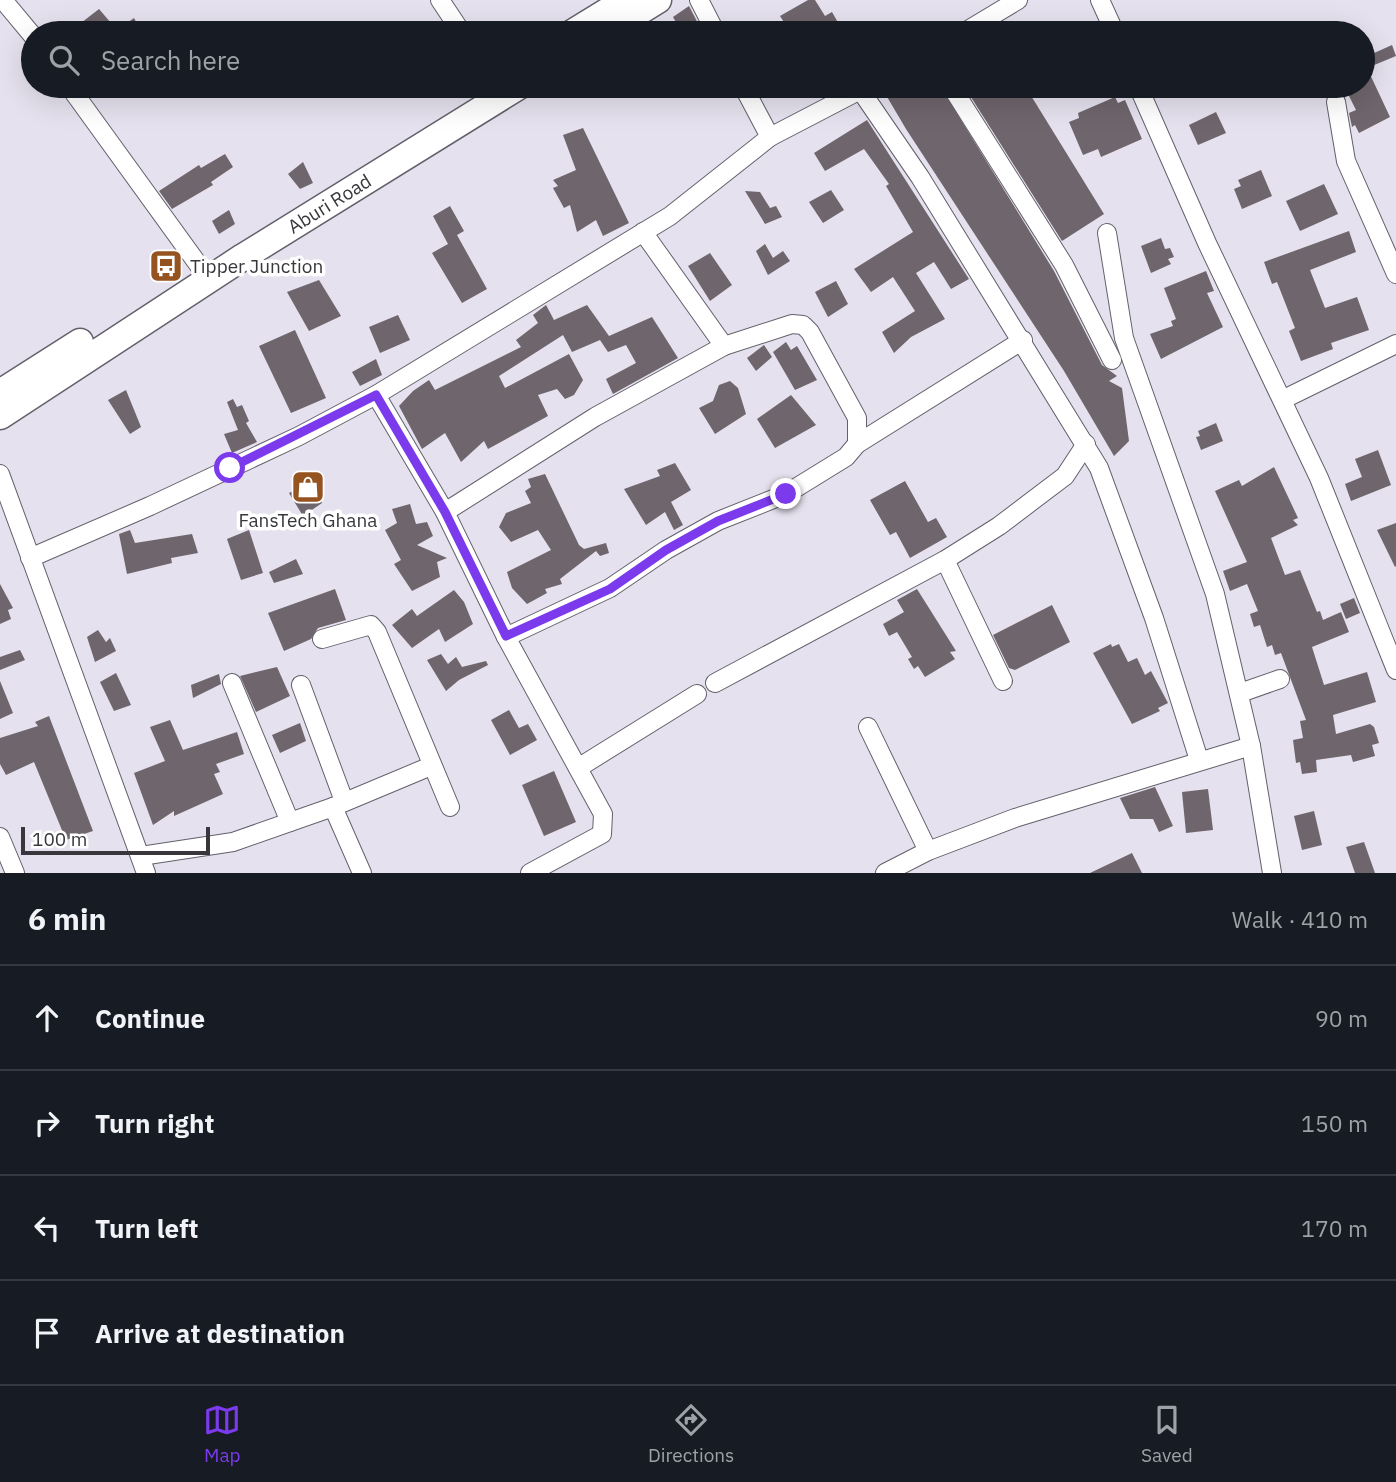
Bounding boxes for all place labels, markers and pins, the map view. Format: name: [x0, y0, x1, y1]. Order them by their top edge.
bus stop icon: Tipper Junction: [147, 247, 185, 285]
place label: Tipper Junction: [190, 254, 323, 278]
shop icon: FansTech Ghana: [289, 468, 327, 506]
place label: FansTech Ghana: [239, 508, 377, 532]

